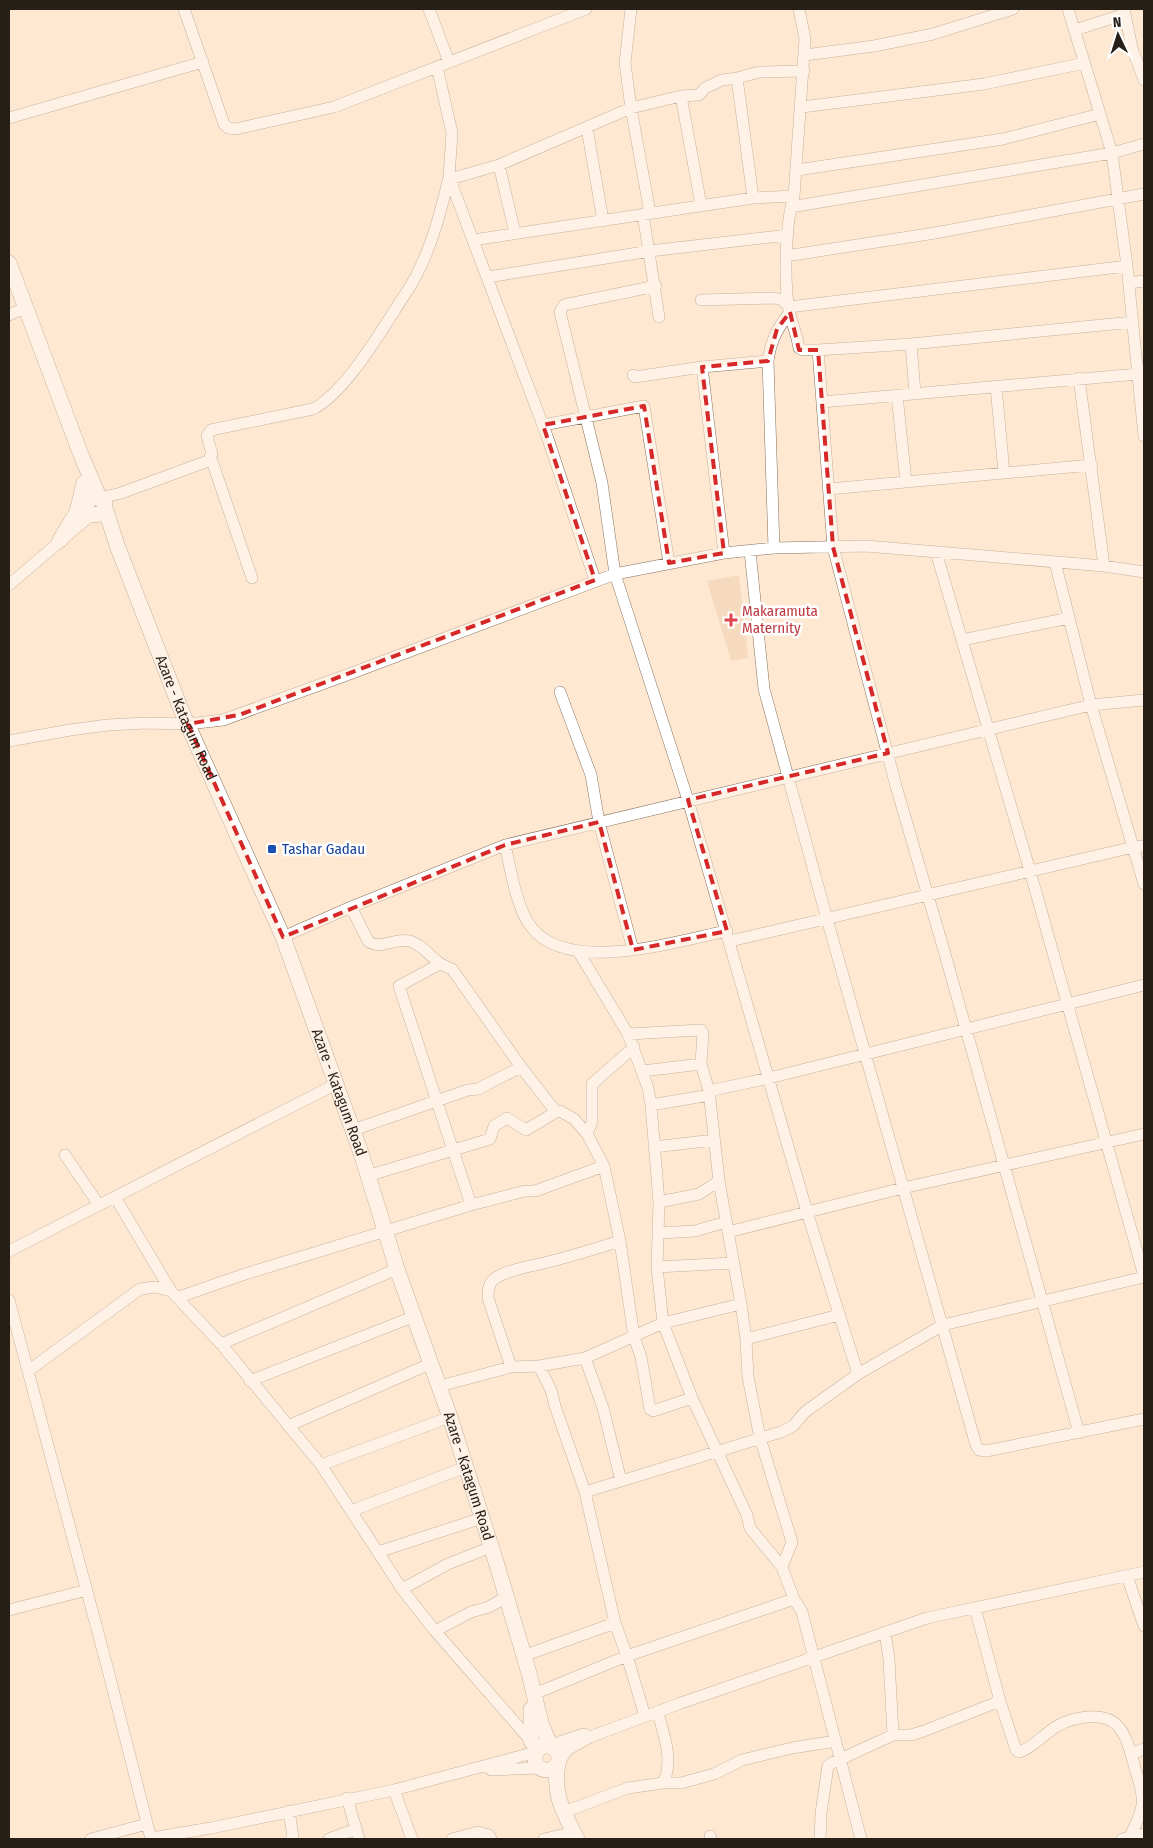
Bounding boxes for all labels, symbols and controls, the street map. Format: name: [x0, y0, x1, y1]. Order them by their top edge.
north arrow: [1093, 10, 1143, 60]
text: N: [1112, 14, 1122, 31]
place label: Makaramuta Maternity: [742, 602, 818, 637]
marker: Makaramuta Maternity: [724, 613, 738, 627]
street label: Azare - Katagum Road: [152, 653, 220, 783]
place label: Tashar Gadau: [282, 840, 365, 858]
marker: Tashar Gadau: [266, 843, 278, 855]
street label: Azare - Katagum Road: [308, 1026, 370, 1159]
street label: Azare - Katagum Road: [440, 1409, 498, 1543]

